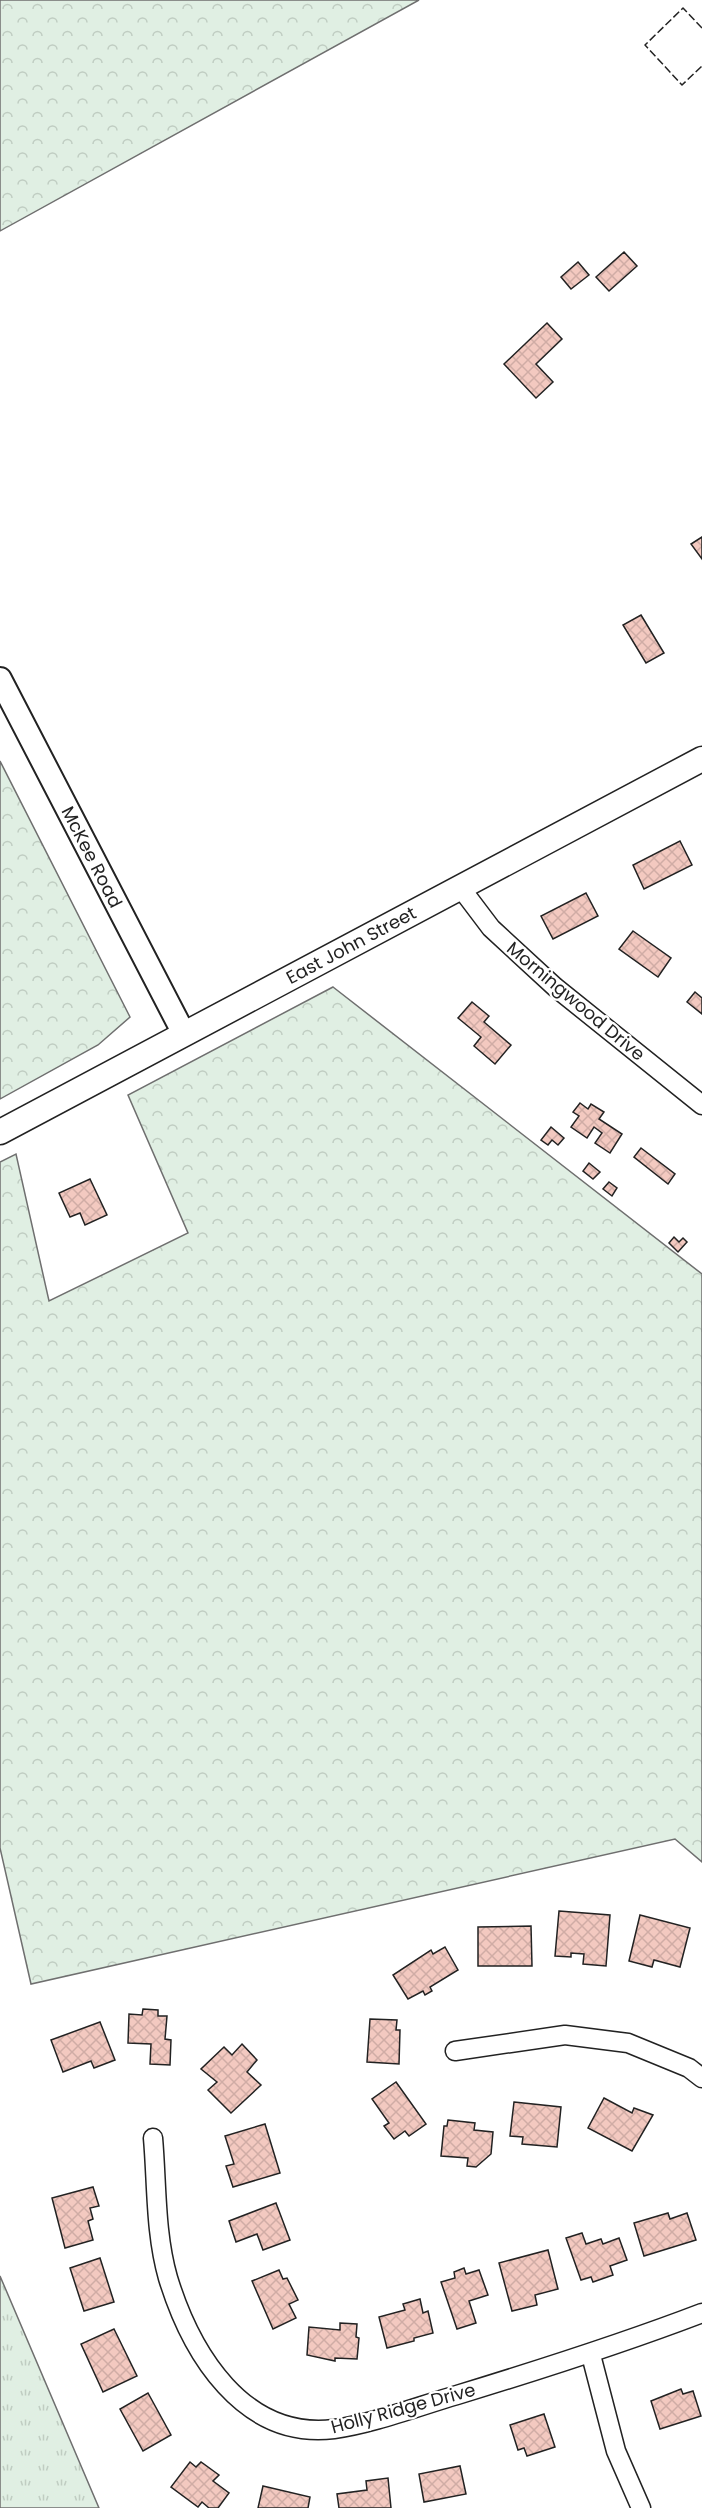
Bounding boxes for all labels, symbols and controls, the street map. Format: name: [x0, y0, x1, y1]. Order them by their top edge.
street label: McKee Road: [56, 802, 128, 912]
street label: East John Street: [282, 900, 420, 990]
street label: Morningwood Drive: [502, 936, 650, 1066]
street label: Holly Ridge Drive: [328, 2377, 478, 2439]

